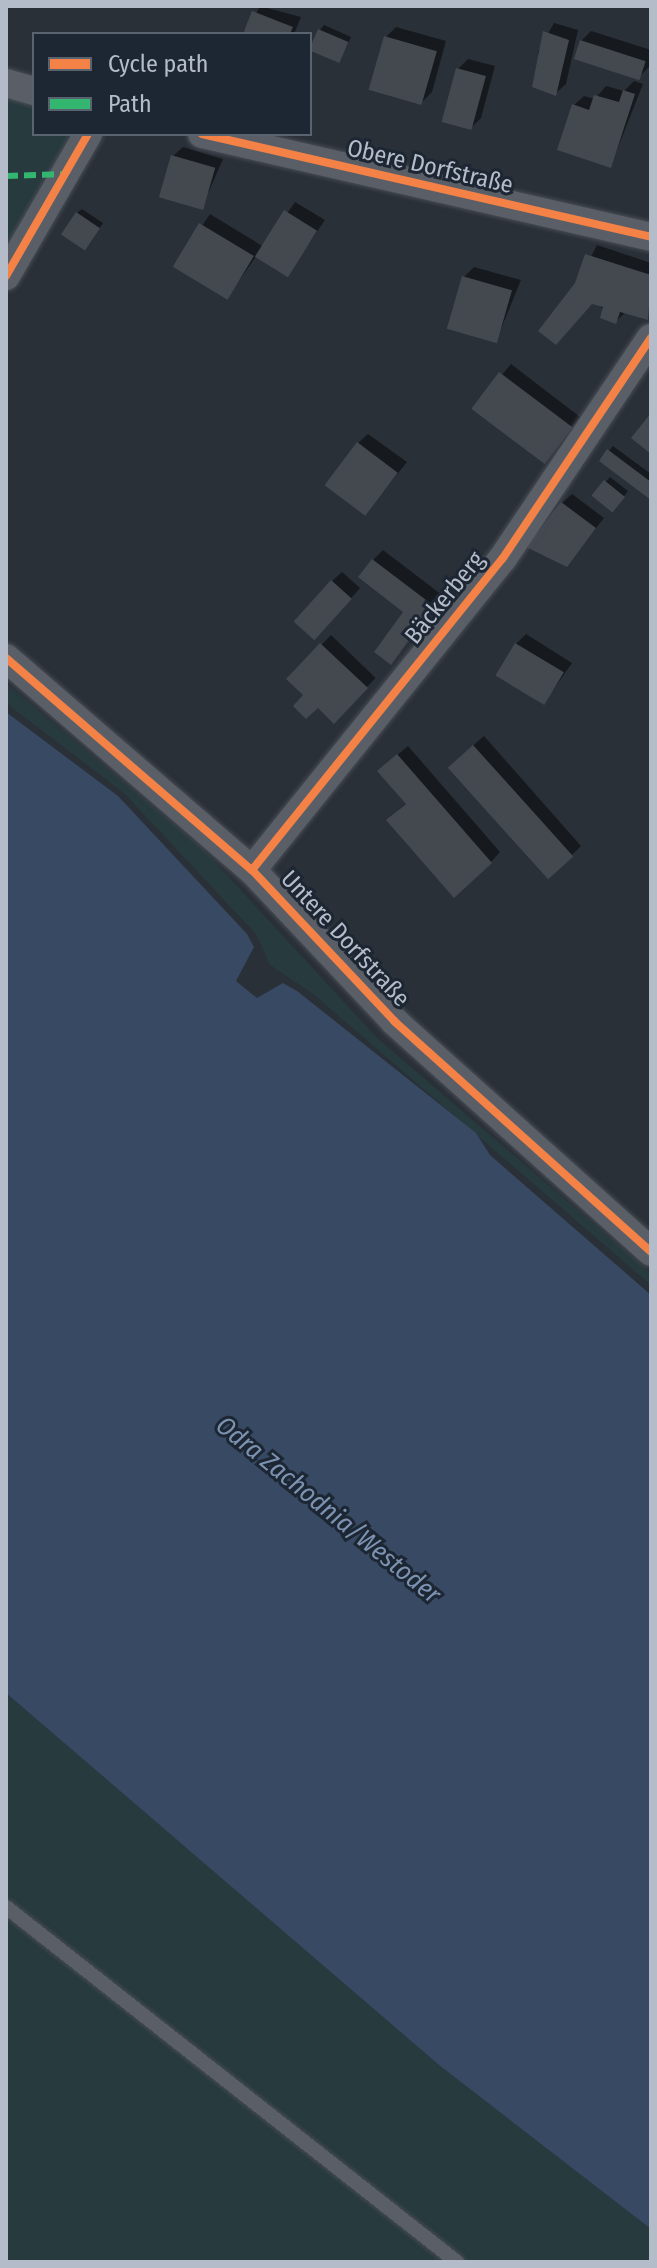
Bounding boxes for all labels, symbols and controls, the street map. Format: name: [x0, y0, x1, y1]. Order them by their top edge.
legend: [32, 32, 312, 136]
text: Cycle path: [108, 50, 208, 78]
text: Path: [108, 90, 152, 118]
street label: Obere Dorfstraße: [344, 134, 516, 200]
street label: Bäckerberg: [399, 546, 491, 650]
street label: Untere Dorfstraße: [275, 865, 415, 1013]
water label: Odra Zachodnia/Westoder: [209, 1410, 447, 1610]

